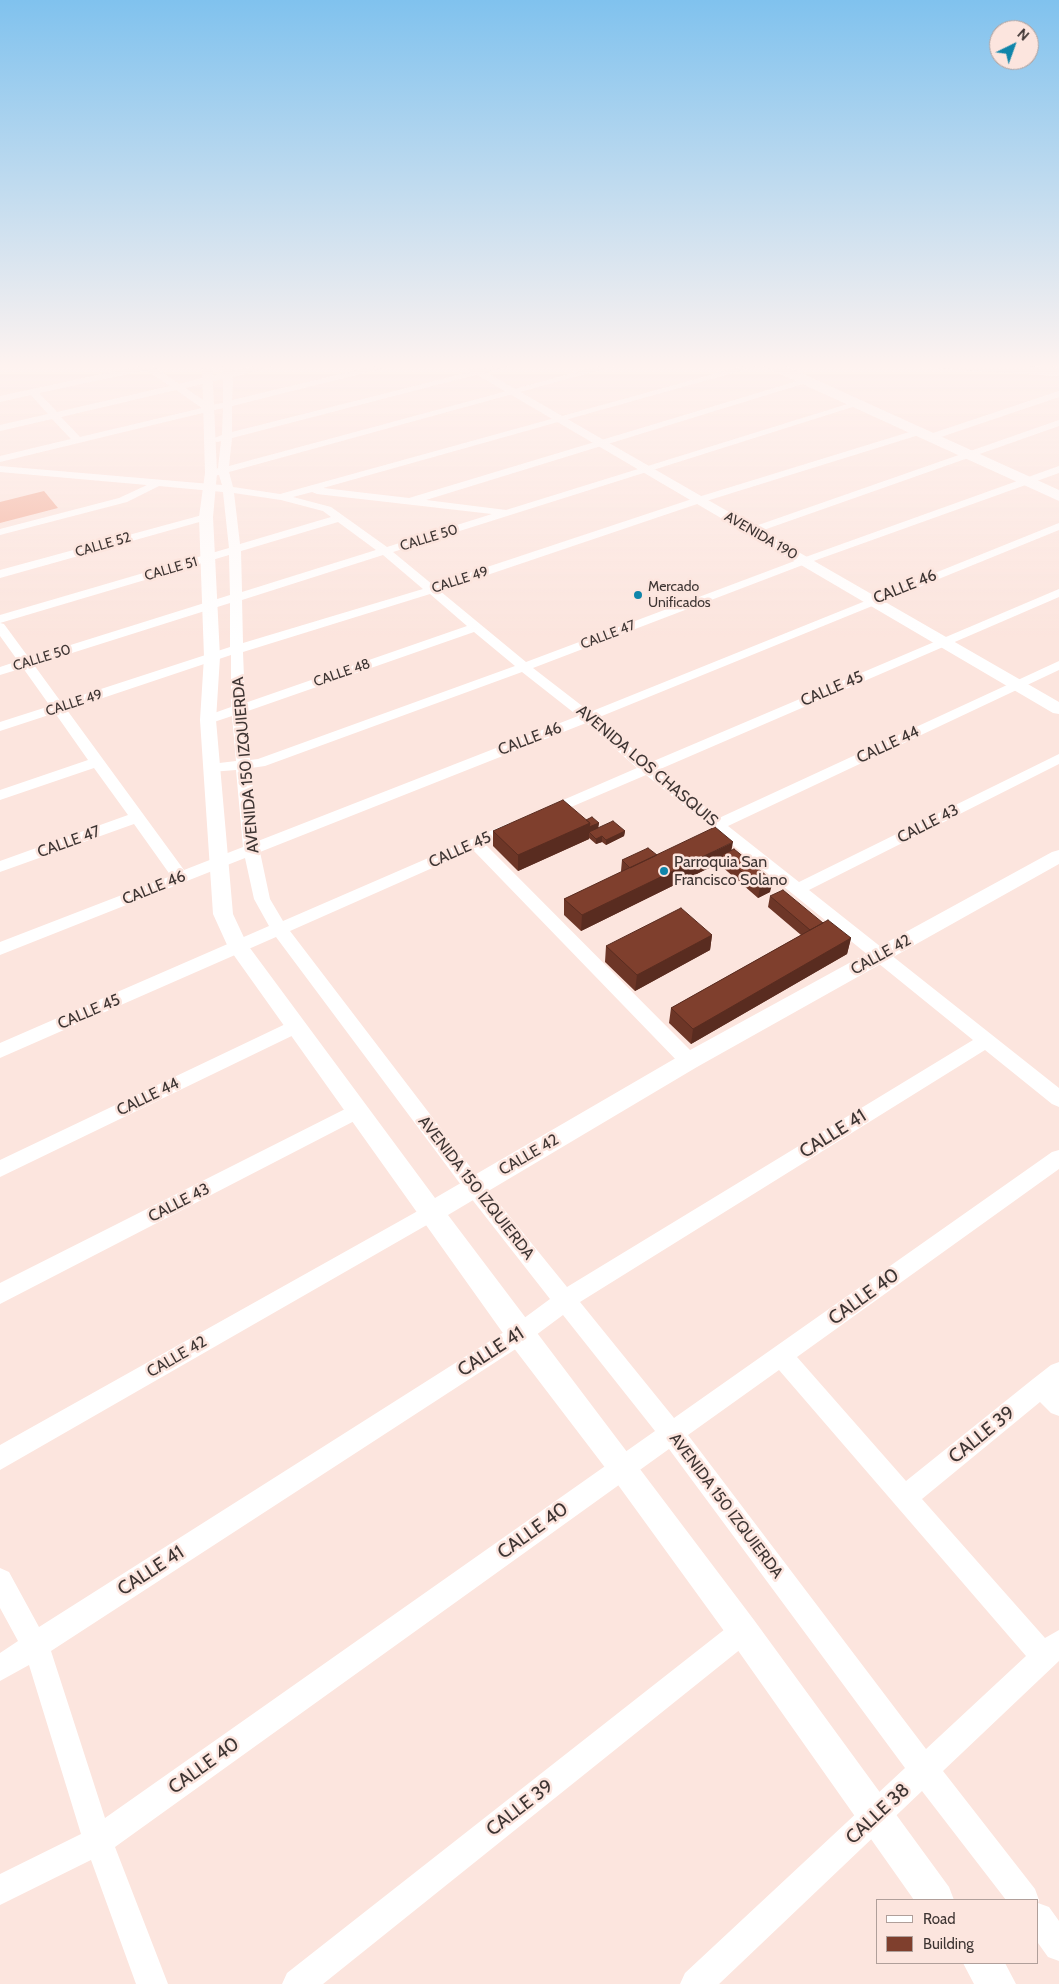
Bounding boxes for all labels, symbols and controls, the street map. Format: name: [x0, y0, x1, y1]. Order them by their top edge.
north arrow: [989, 20, 1039, 70]
text: N: [1014, 25, 1033, 45]
street label: AVENIDA 190: [721, 508, 801, 564]
street label: CALLE 50: [398, 521, 460, 555]
street label: CALLE 52: [73, 529, 133, 561]
street label: CALLE 51: [143, 553, 199, 585]
street label: CALLE 49: [430, 563, 490, 597]
street label: CALLE 46: [871, 566, 939, 608]
place label: Mercado Unificados: [648, 579, 711, 612]
marker: Mercado Unificados: [632, 589, 644, 601]
street label: CALLE 47: [578, 617, 638, 653]
street label: CALLE 50: [11, 641, 73, 675]
street label: CALLE 48: [311, 655, 373, 691]
street label: CALLE 45: [798, 667, 866, 711]
street label: AVENIDA 150 IZQUIERDA: [229, 676, 263, 854]
street label: CALLE 49: [44, 686, 104, 720]
street label: AVENIDA LOS CHASQUIS: [572, 701, 722, 831]
street label: CALLE 46: [495, 718, 565, 760]
street label: CALLE 44: [854, 722, 922, 768]
street label: CALLE 43: [894, 800, 962, 848]
street label: CALLE 47: [35, 822, 103, 862]
street label: CALLE 45: [426, 828, 494, 872]
place label: Parroquia San Francisco Solano: [674, 852, 787, 890]
marker: Parroquia San Francisco Solano: [658, 865, 670, 877]
street label: CALLE 46: [120, 867, 188, 909]
street label: CALLE 42: [848, 931, 914, 979]
street label: CALLE 45: [55, 990, 123, 1034]
street label: CALLE 44: [114, 1074, 182, 1120]
street label: CALLE 41: [795, 1105, 871, 1163]
street label: AVENIDA 150 IZQUIERDA: [414, 1112, 538, 1264]
street label: CALLE 42: [496, 1130, 562, 1180]
street label: CALLE 43: [145, 1179, 213, 1227]
street label: CALLE 40: [824, 1264, 904, 1330]
street label: CALLE 41: [454, 1322, 528, 1382]
street label: CALLE 42: [144, 1332, 210, 1382]
street label: CALLE 39: [944, 1401, 1020, 1469]
street label: AVENIDA 150 IZQUIERDA: [665, 1430, 787, 1582]
street label: CALLE 40: [493, 1498, 573, 1564]
street label: CALLE 41: [114, 1541, 188, 1601]
street label: CALLE 40: [164, 1733, 244, 1799]
street label: CALLE 39: [482, 1775, 558, 1841]
street label: CALLE 38: [841, 1779, 915, 1849]
legend: [876, 1899, 1039, 1964]
text: Road: [923, 1910, 956, 1928]
text: Building: [923, 1935, 974, 1953]

